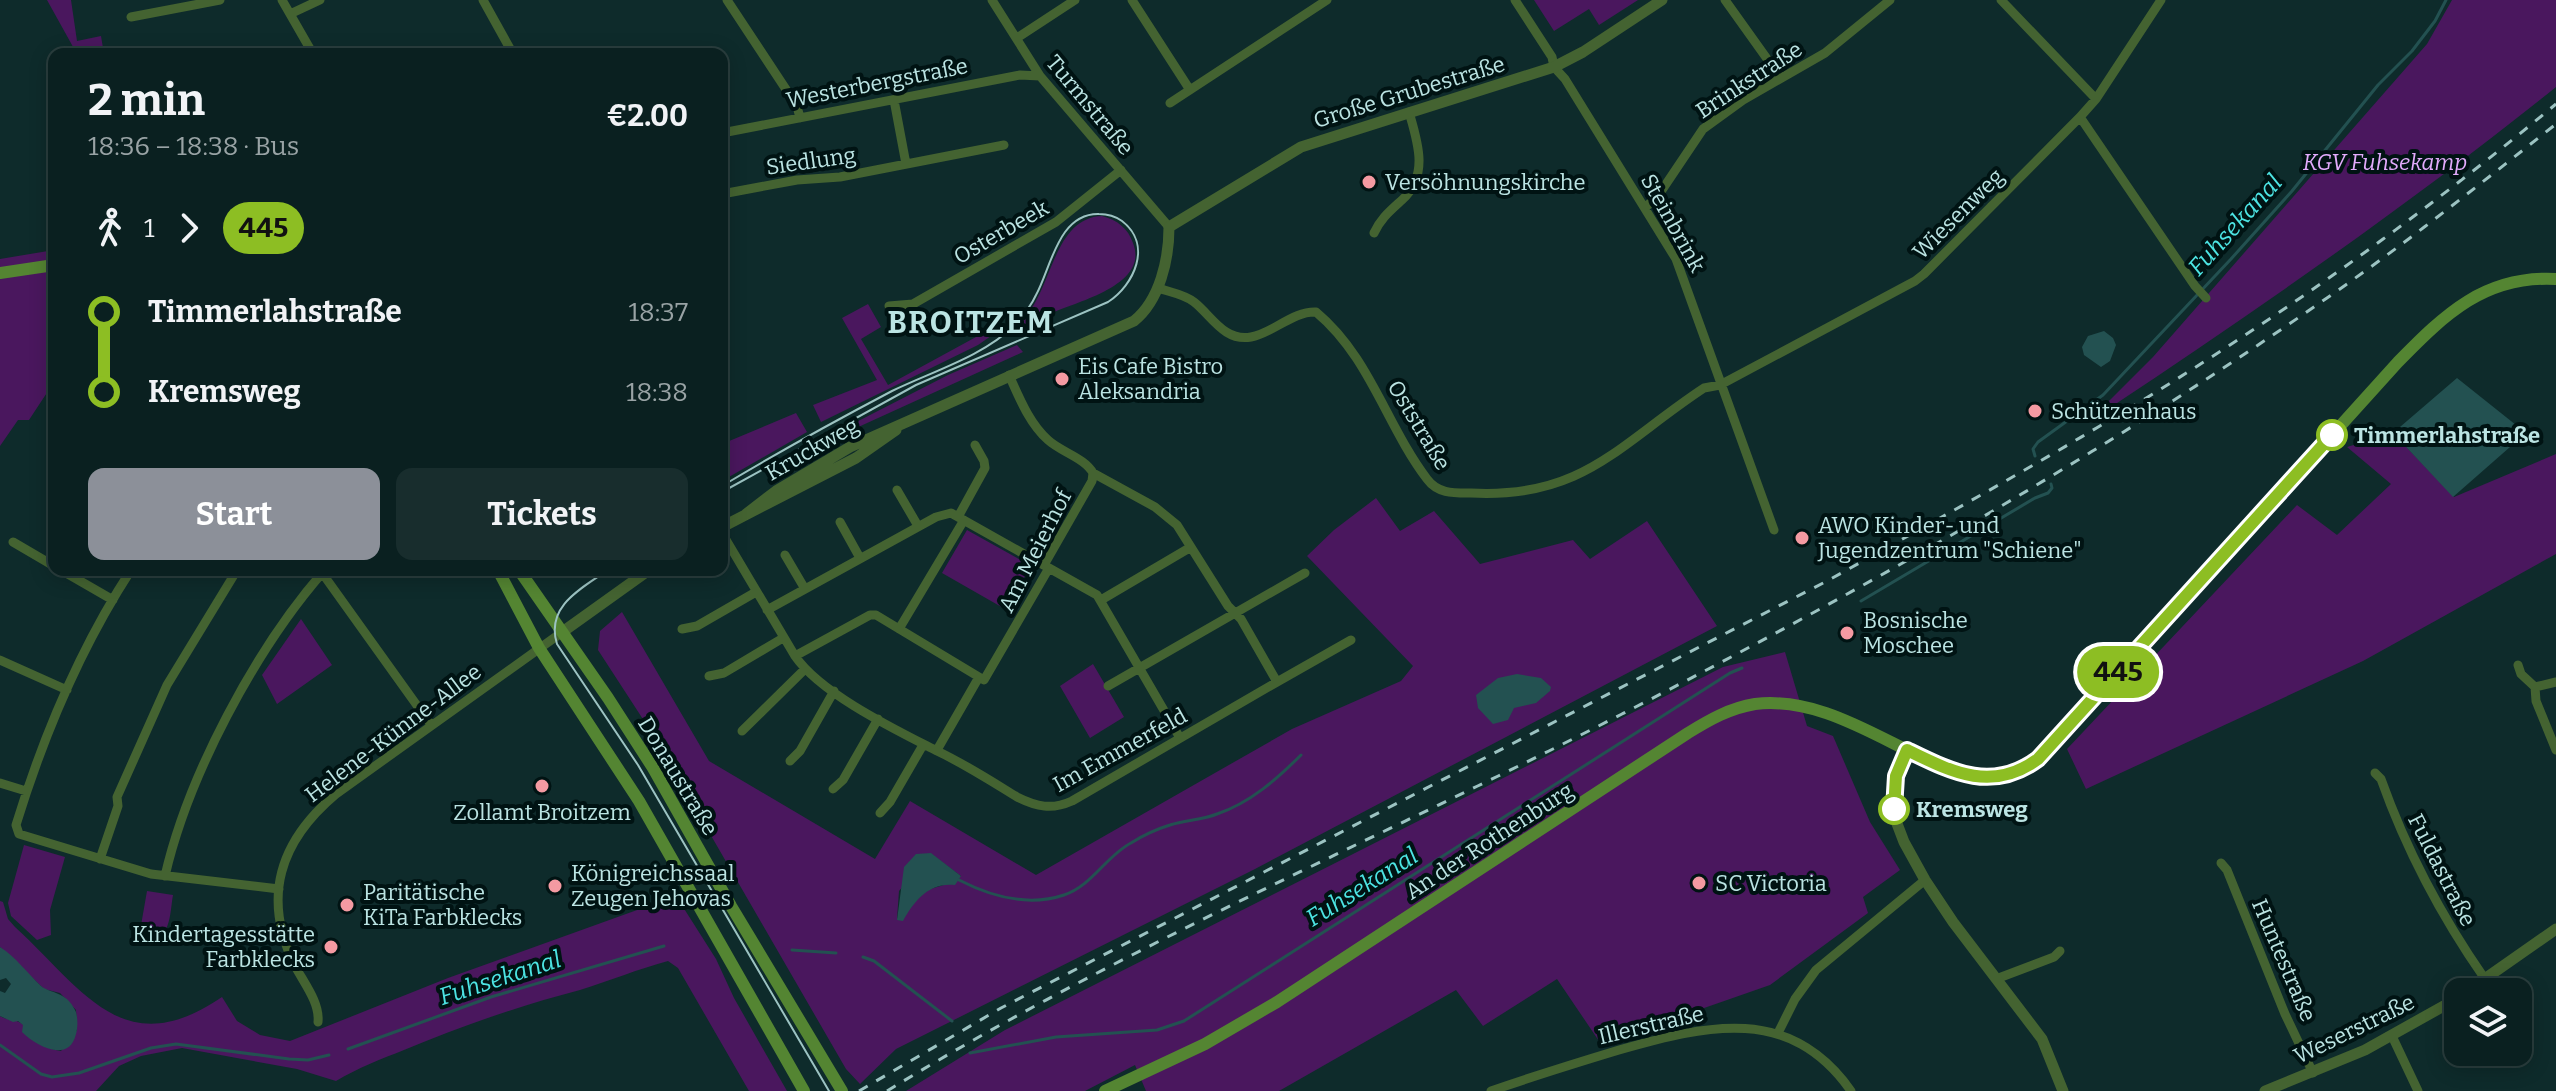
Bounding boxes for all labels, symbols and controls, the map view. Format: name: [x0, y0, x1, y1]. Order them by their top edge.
street label: Brinkstraße: [1691, 36, 1807, 124]
street label: Turmstraße: [1040, 50, 1140, 160]
street label: Große Grubestraße: [1310, 50, 1508, 134]
street label: Westerbergstraße: [784, 52, 970, 114]
text: 2 min: [88, 74, 205, 127]
text: €2.00: [607, 98, 688, 134]
text: 18:36 – 18:38 · Bus: [88, 131, 299, 162]
street label: Siedlung: [764, 141, 858, 181]
park label: KGV Fuhsekamp: [2303, 149, 2467, 176]
street label: Wiesenweg: [1907, 163, 2009, 265]
place label: Versöhnungskirche: [1385, 169, 1586, 196]
street label: Steinbrink: [1635, 169, 1711, 277]
water label: Fuhsekanal: [2182, 169, 2288, 281]
marker: Versöhnungskirche: [1360, 173, 1378, 191]
street label: Osterbeek: [949, 194, 1054, 270]
icon: walk: [88, 206, 132, 250]
icon: forward: [167, 206, 211, 250]
text: 445: [239, 211, 288, 244]
text: 1: [144, 213, 155, 244]
text: Timmerlahstraße: [148, 294, 402, 330]
text: 18:37: [628, 297, 688, 328]
district label: BROITZEM: [888, 305, 1054, 341]
place label: Eis Cafe Bistro Aleksandria: [1078, 353, 1223, 405]
marker: Eis Cafe Bistro Aleksandria: [1053, 370, 1071, 388]
text: Kremsweg: [148, 374, 301, 410]
street label: Oststraße: [1382, 375, 1456, 475]
text: 18:38: [626, 377, 688, 408]
place label: Schützenhaus: [2051, 398, 2197, 425]
marker: Schützenhaus: [2026, 402, 2044, 420]
street label: Kruckweg: [761, 412, 863, 486]
marker: Timmerlahstraße: [2317, 420, 2347, 450]
place label: Timmerlahstraße: [2354, 422, 2540, 449]
button: Start: [88, 468, 380, 560]
button: Tickets: [396, 468, 688, 560]
street label: Am Meierhof: [993, 484, 1078, 617]
place label: AWO Kinder- und Jugendzentrum "Schiene": [1817, 512, 2082, 564]
marker: AWO Kinder- und Jugendzentrum "Schiene": [1793, 529, 1811, 547]
place label: Bosnische Moschee: [1863, 607, 1968, 659]
marker: Bosnische Moschee: [1838, 624, 1856, 642]
line badge: 445: [2072, 646, 2164, 698]
text: 445: [2093, 655, 2143, 688]
street label: Helene-Künne-Allee: [300, 658, 486, 808]
street label: Im Emmerfeld: [1048, 702, 1192, 798]
street label: Donaustraße: [632, 712, 724, 840]
marker: Zollamt Broitzem: [533, 777, 551, 795]
street label: An der Rothenburg: [1400, 777, 1578, 905]
marker: Kremsweg: [1879, 794, 1909, 824]
place label: Kremsweg: [1916, 796, 2028, 823]
place label: Zollamt Broitzem: [453, 799, 631, 826]
street label: Fuldastraße: [2402, 809, 2482, 931]
water label: Fuhsekanal: [1301, 842, 1423, 932]
place label: Königreichssaal Zeugen Jehovas: [571, 860, 735, 912]
place label: SC Victoria: [1715, 870, 1827, 897]
marker: SC Victoria: [1690, 874, 1708, 892]
marker: Königreichssaal Zeugen Jehovas: [546, 877, 564, 895]
place label: Paritätische KiTa Farbklecks: [363, 879, 522, 931]
street label: Huntestraße: [2246, 895, 2322, 1025]
marker: Paritätische KiTa Farbklecks: [338, 896, 356, 914]
place label: Kindertagesstätte Farbklecks: [132, 921, 315, 973]
marker: Kindertagesstätte Farbklecks: [322, 938, 340, 956]
water label: Fuhsekanal: [436, 945, 564, 1011]
map controls: [2444, 978, 2532, 1066]
button: layers: [2444, 978, 2532, 1066]
street label: Weserstraße: [2289, 988, 2419, 1070]
street label: Illerstraße: [1596, 1000, 1706, 1050]

